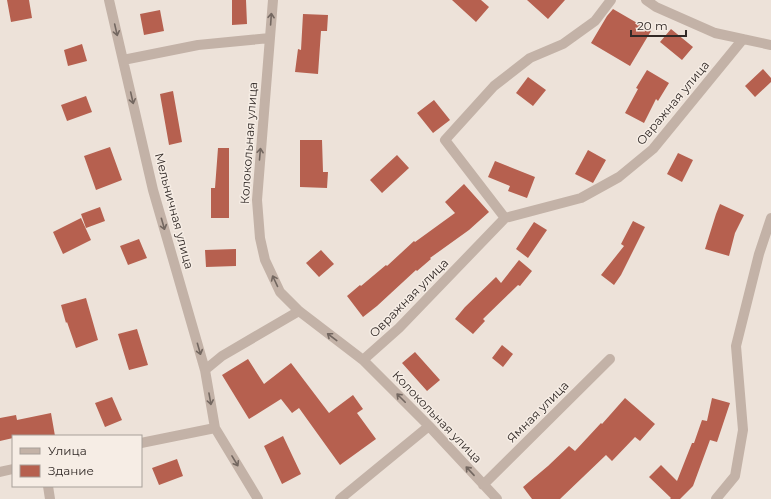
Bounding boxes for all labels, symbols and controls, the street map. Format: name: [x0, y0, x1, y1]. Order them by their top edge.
scale bar: [631, 12, 686, 38]
one-way arrow: [268, 13, 275, 26]
text: 20 m: [637, 18, 668, 33]
one-way arrow: [113, 23, 121, 36]
street label: Овражная улица: [633, 57, 712, 148]
street label: Колокольная улица: [237, 81, 260, 205]
one-way arrow: [128, 91, 136, 104]
one-way arrow: [257, 148, 264, 161]
street label: Мельничная улица: [152, 151, 197, 271]
one-way arrow: [160, 217, 167, 230]
street label: Овражная улица: [366, 255, 451, 340]
one-way arrow: [271, 276, 278, 288]
one-way arrow: [327, 332, 338, 341]
one-way arrow: [196, 342, 203, 355]
street label: Колокольная улица: [389, 367, 485, 466]
street label: Ямная улица: [504, 378, 572, 446]
one-way arrow: [207, 392, 215, 405]
one-way arrow: [396, 393, 406, 403]
legend: [12, 435, 142, 487]
text: Улица: [48, 443, 87, 458]
one-way arrow: [232, 455, 240, 467]
text: Здание: [48, 463, 94, 478]
one-way arrow: [466, 466, 475, 476]

